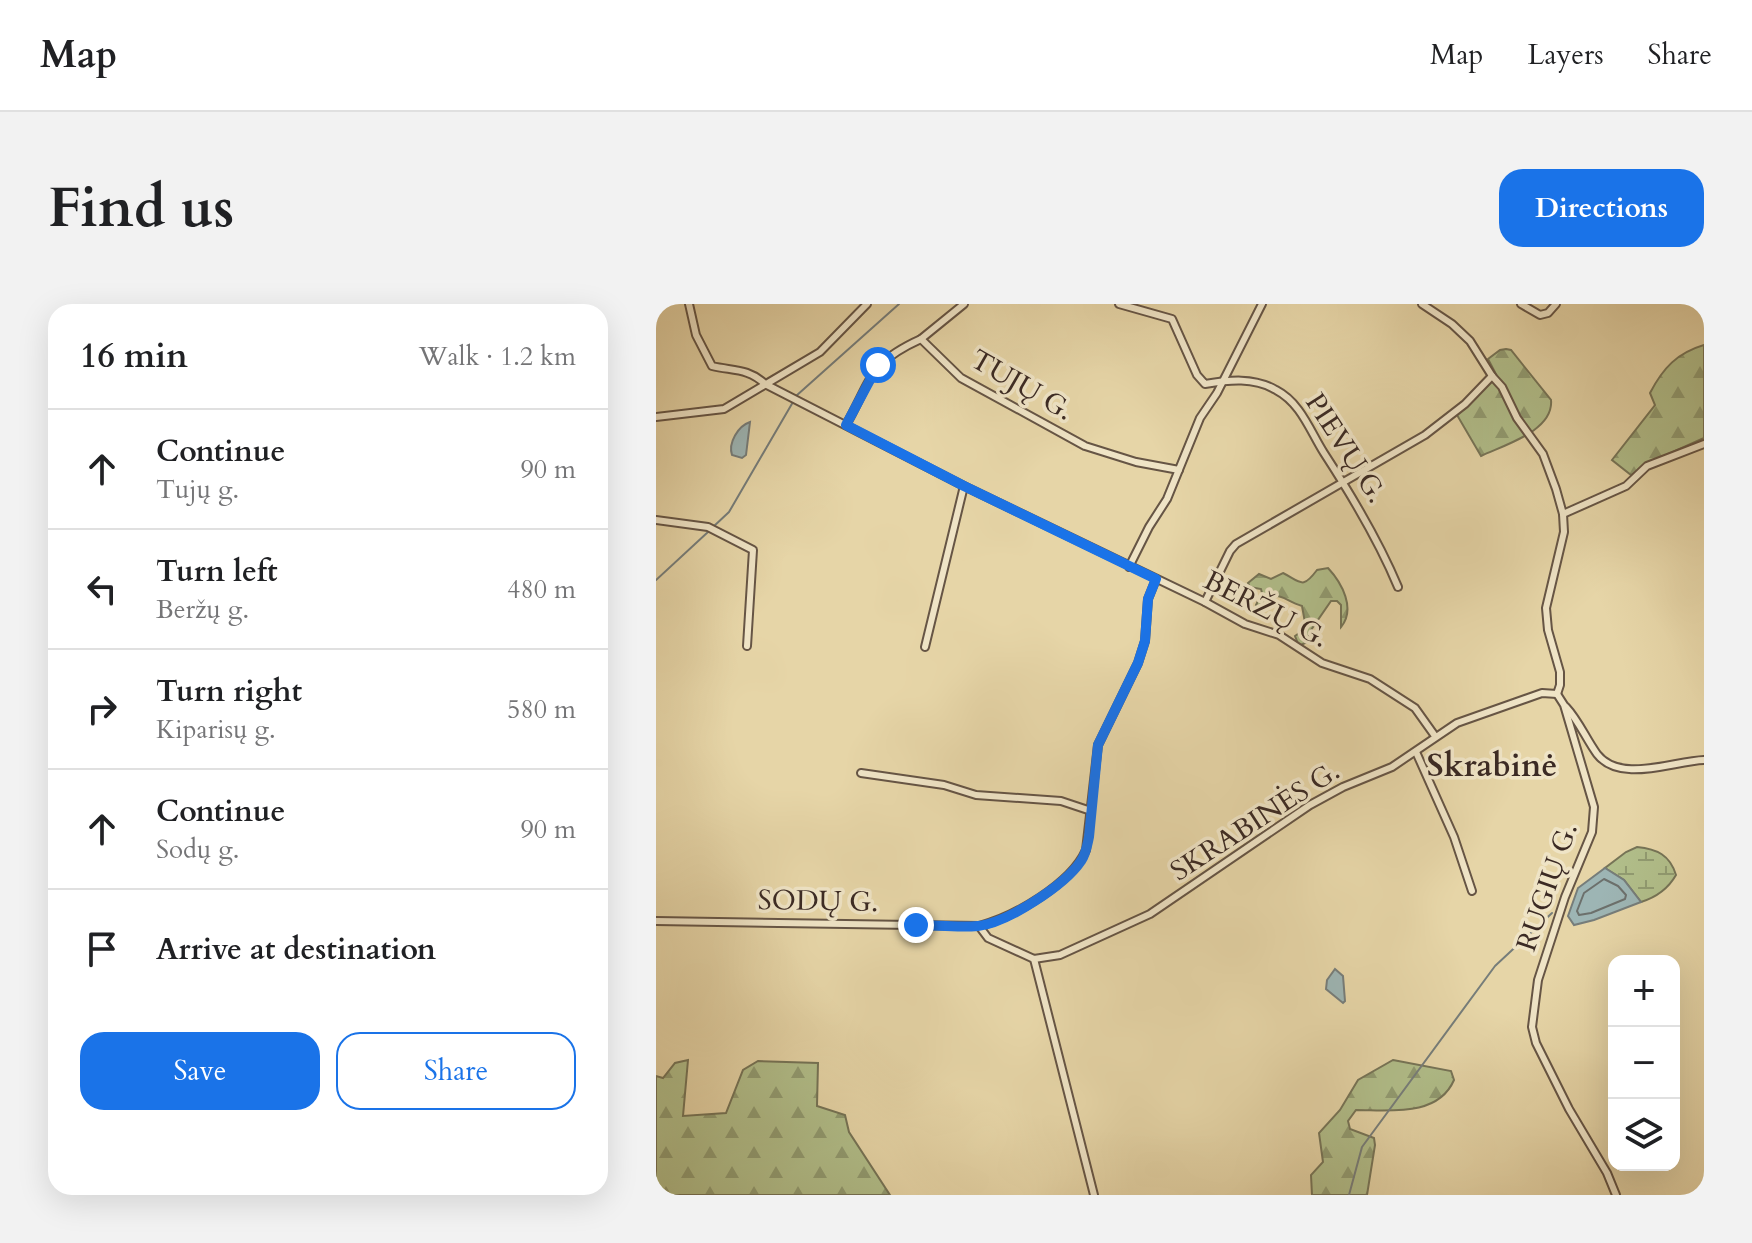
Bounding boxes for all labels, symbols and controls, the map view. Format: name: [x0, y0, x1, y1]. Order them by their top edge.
text: Map: [40, 29, 117, 81]
text: Map: [1430, 36, 1483, 74]
text: Layers: [1527, 36, 1604, 74]
text: Share: [1648, 36, 1712, 74]
button: Directions: [1499, 169, 1704, 247]
text: Find us: [48, 171, 234, 246]
text: 16 min: [80, 333, 188, 379]
text: Walk · 1.2 km: [419, 339, 576, 374]
street label: TUJŲ G.: [964, 340, 1080, 430]
route start: [860, 347, 896, 383]
street label: PIEVŲ G.: [1296, 386, 1396, 510]
text: Continue: [156, 431, 285, 472]
icon: ahead: [80, 447, 124, 491]
text: 90 m: [520, 452, 576, 487]
text: Tujų g.: [156, 472, 239, 507]
text: Turn left: [156, 551, 278, 592]
street label: BERŽŲ G.: [1197, 561, 1335, 657]
icon: left: [80, 567, 124, 611]
text: 480 m: [507, 572, 576, 607]
text: Beržų g.: [156, 592, 249, 627]
text: Turn right: [156, 671, 302, 712]
icon: right: [80, 687, 124, 731]
text: 580 m: [507, 692, 576, 727]
text: Kiparisų g.: [156, 712, 276, 747]
district label: Skrabinė: [1427, 744, 1557, 788]
street label: SKRABINĖS G.: [1163, 752, 1347, 890]
text: Continue: [156, 791, 285, 832]
icon: ahead: [80, 807, 124, 851]
text: 90 m: [520, 812, 576, 847]
street label: RUGIŲ G.: [1507, 818, 1587, 956]
text: Sodų g.: [156, 832, 239, 867]
street label: SODŲ G.: [757, 881, 879, 921]
route end: [898, 907, 934, 943]
icon: arrive: [80, 927, 124, 971]
text: Arrive at destination: [156, 929, 436, 970]
map controls: [1608, 955, 1680, 1171]
button: +: [1608, 955, 1680, 1027]
button: −: [1608, 1027, 1680, 1099]
button: Save: [80, 1032, 320, 1110]
button: Share: [336, 1032, 576, 1110]
button: layers: [1608, 1099, 1680, 1171]

